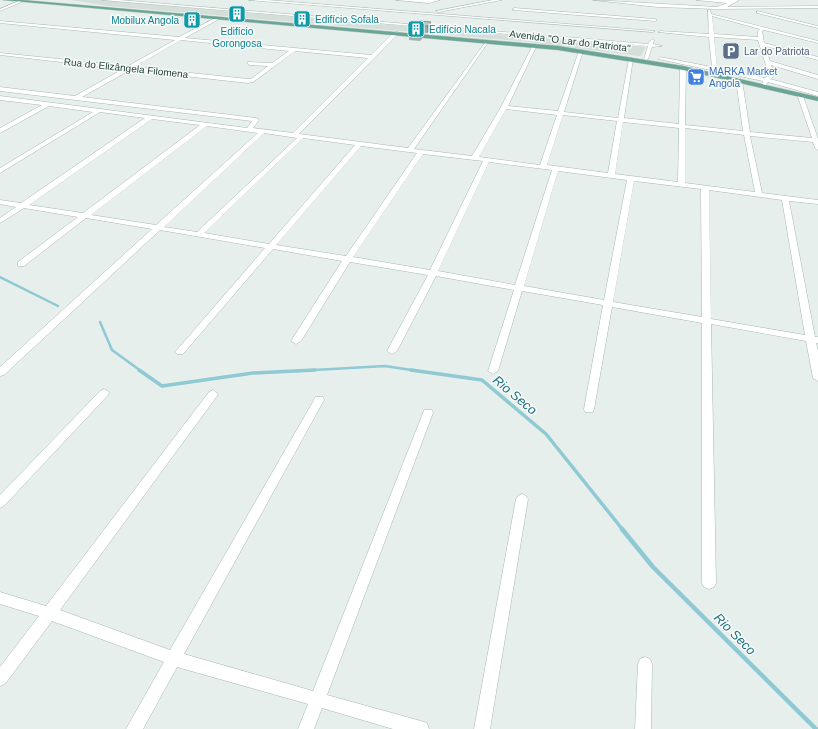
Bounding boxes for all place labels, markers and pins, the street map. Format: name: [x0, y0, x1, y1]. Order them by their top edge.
building icon: Edifício Gorongosa: [227, 4, 247, 24]
building icon: Edifício Sofala: [292, 9, 312, 29]
building icon: Mobilux Angola: [182, 10, 202, 30]
place label: Edifício Sofala: [315, 14, 379, 25]
place label: Mobilux Angola: [111, 15, 179, 26]
building icon: Edifício Nacala: [406, 19, 426, 39]
place label: Edifício Nacala: [429, 24, 496, 35]
place label: Edifício Gorongosa: [212, 26, 262, 49]
parking icon: Lar do Patriota: [721, 41, 741, 61]
place label: Lar do Patriota: [744, 46, 810, 57]
place label: MARKA Market Angola: [709, 66, 778, 89]
supermarket icon: MARKA Market Angola: [686, 67, 706, 87]

